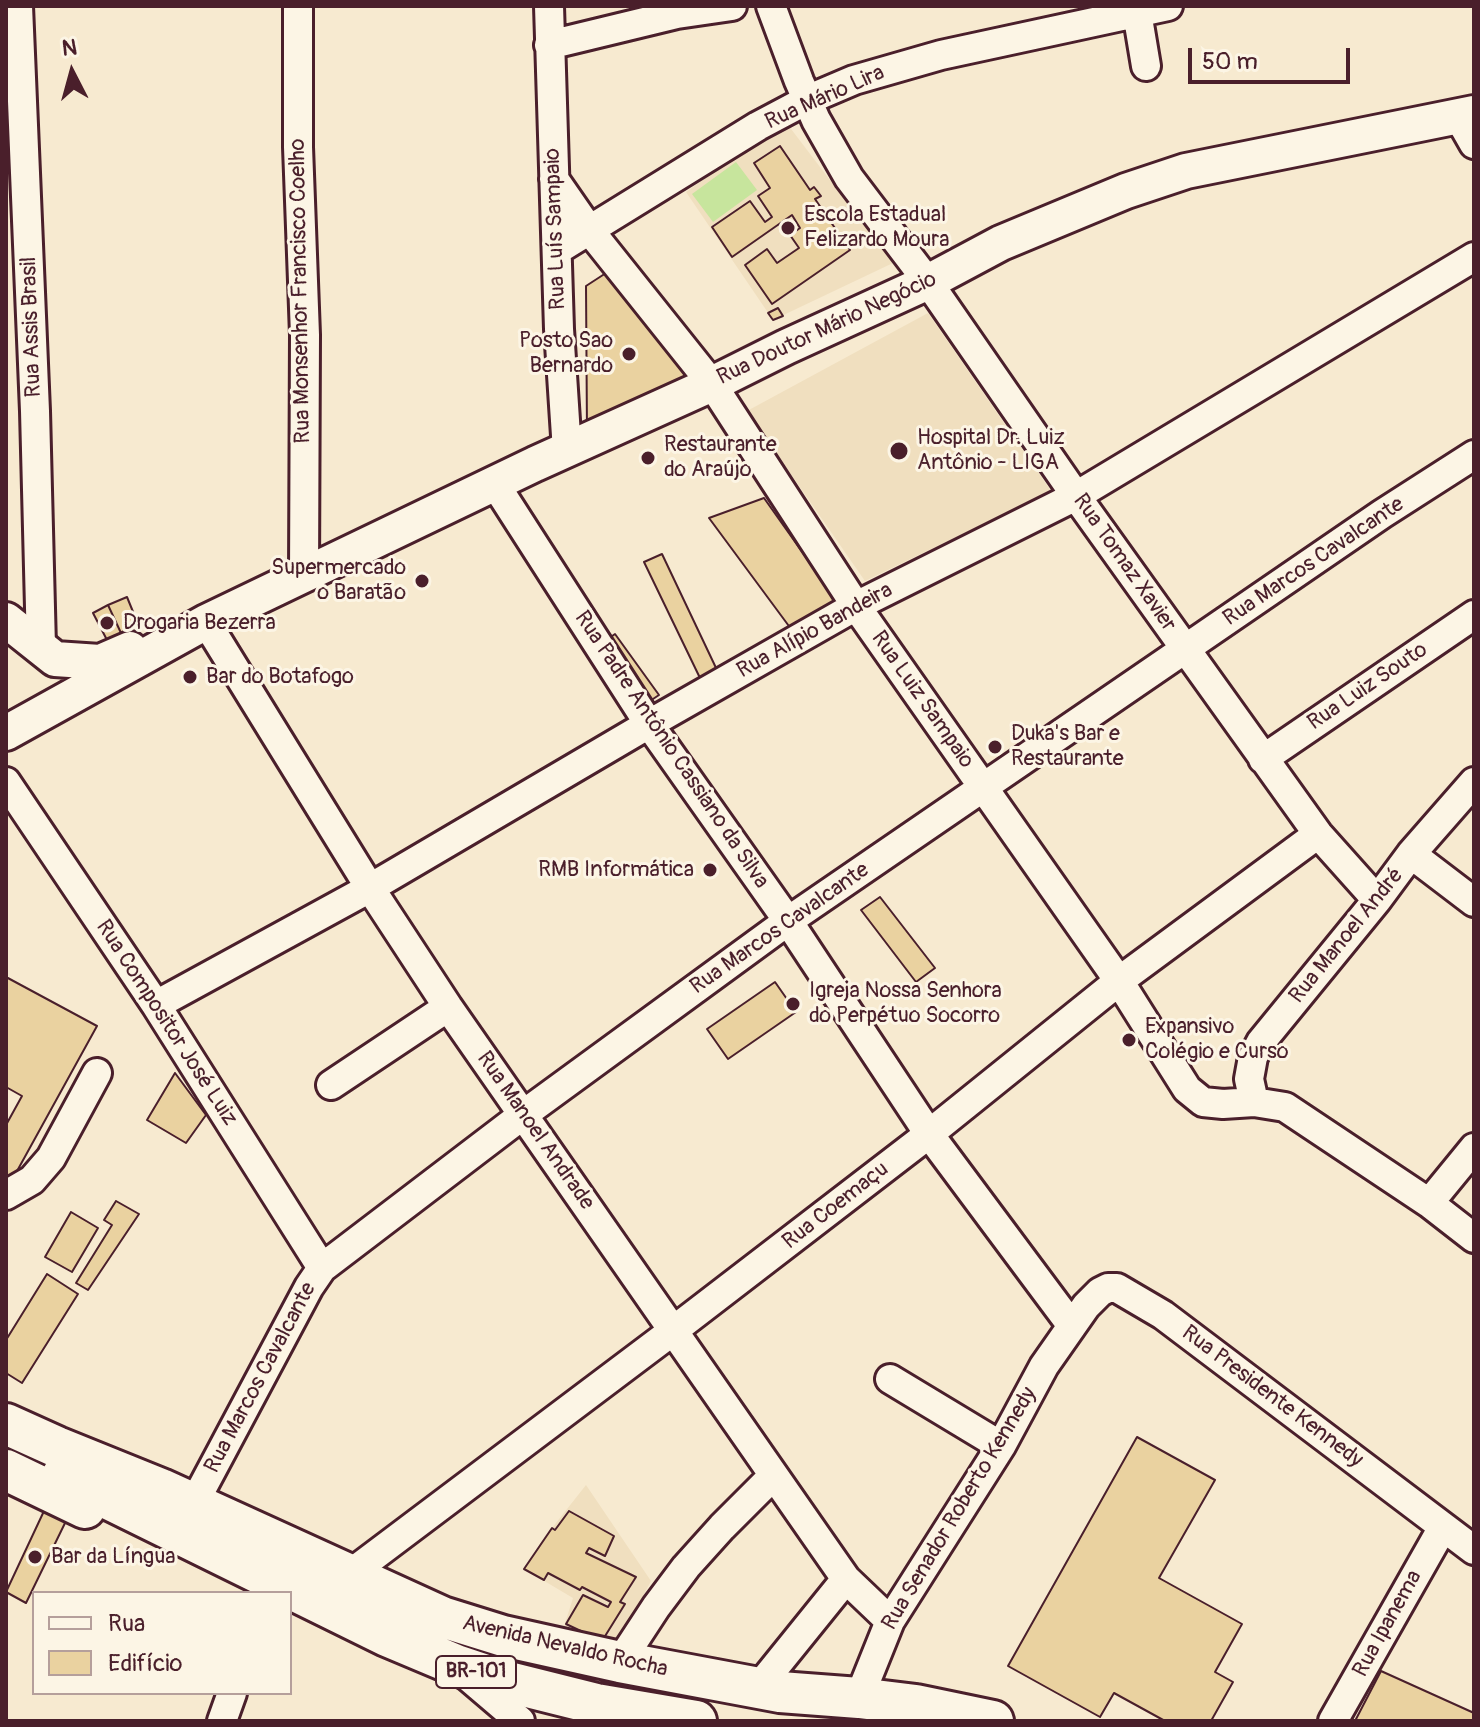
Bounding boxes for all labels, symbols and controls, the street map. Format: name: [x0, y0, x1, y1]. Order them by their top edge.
north arrow: [32, 32, 112, 112]
scale bar: [1192, 32, 1354, 82]
text: N: [61, 33, 78, 63]
text: 50 m: [1202, 47, 1258, 76]
street label: Rua Mário Lira: [761, 60, 889, 136]
street label: Rua Monsenhor Francisco Coelho: [285, 138, 317, 444]
street label: Rua Luís Sampaio: [540, 148, 572, 310]
place label: Escola Estadual Felizardo Moura: [804, 202, 949, 254]
marker: Escola Estadual Felizardo Moura: [779, 219, 797, 237]
street label: Rua Assis Brasil: [16, 256, 48, 398]
street label: Rua Doutor Mário Negócio: [713, 267, 941, 391]
place label: Posto Sao Bernardo: [519, 328, 613, 380]
marker: Posto Sao Bernardo: [620, 345, 638, 363]
place label: Hospital Dr. Luiz Antônio - LIGA: [917, 425, 1065, 476]
place label: Restaurante do Araújo: [664, 432, 777, 484]
marker: Hospital Dr. Luiz Antônio - LIGA: [888, 440, 910, 462]
marker: Restaurante do Araújo: [639, 449, 657, 467]
street label: Rua Tomaz Xavier: [1067, 489, 1181, 637]
street label: Rua Marcos Cavalcante: [1219, 492, 1409, 632]
place label: Supermercado o Baratão: [271, 555, 406, 606]
marker: Supermercado o Baratão: [413, 572, 431, 590]
street label: Rua Alípio Bandeira: [733, 577, 897, 685]
street label: Rua Padre Antônio Cassiano da Silva: [568, 606, 774, 894]
place label: Drogaria Bezerra: [123, 610, 276, 636]
marker: Drogaria Bezerra: [98, 614, 116, 632]
street label: Rua Luiz Sampaio: [865, 626, 979, 774]
street label: Rua Luiz Souto: [1303, 637, 1433, 737]
place label: Bar do Botafogo: [206, 664, 354, 690]
marker: Bar do Botafogo: [181, 668, 199, 686]
place label: Duka's Bar e Restaurante: [1011, 721, 1124, 772]
marker: Duka's Bar e Restaurante: [986, 738, 1004, 756]
place label: RMB Informática: [538, 857, 694, 883]
street label: Rua Marcos Cavalcante: [686, 857, 874, 1001]
marker: RMB Informática: [701, 861, 719, 879]
street label: Rua Manoel André: [1284, 863, 1410, 1009]
street label: Rua Compositor José Luiz: [90, 915, 242, 1131]
place label: Igreja Nossa Senhora do Perpétuo Socorro: [809, 978, 1002, 1030]
marker: Igreja Nossa Senhora do Perpétuo Socorro: [784, 995, 802, 1013]
place label: Expansivo Colégio e Curso: [1145, 1014, 1289, 1066]
marker: Expansivo Colégio e Curso: [1120, 1031, 1138, 1049]
street label: Rua Manoel Andrade: [470, 1047, 600, 1215]
street label: Rua Coemaçu: [778, 1156, 894, 1256]
street label: Rua Marcos Cavalcante: [200, 1278, 322, 1478]
street label: Rua Presidente Kennedy: [1176, 1320, 1368, 1474]
street label: Rua Senador Roberto Kennedy: [877, 1383, 1043, 1635]
place label: Bar da Língua: [51, 1544, 175, 1570]
marker: Bar da Língua: [26, 1548, 44, 1566]
street label: Rua Ipanema: [1348, 1566, 1428, 1682]
legend: [32, 1591, 292, 1695]
text: Rua: [108, 1609, 145, 1638]
street label: Avenida Nevaldo Rocha: [460, 1611, 670, 1683]
text: Edifício: [108, 1649, 182, 1678]
road number: BR-101: [436, 1656, 516, 1688]

